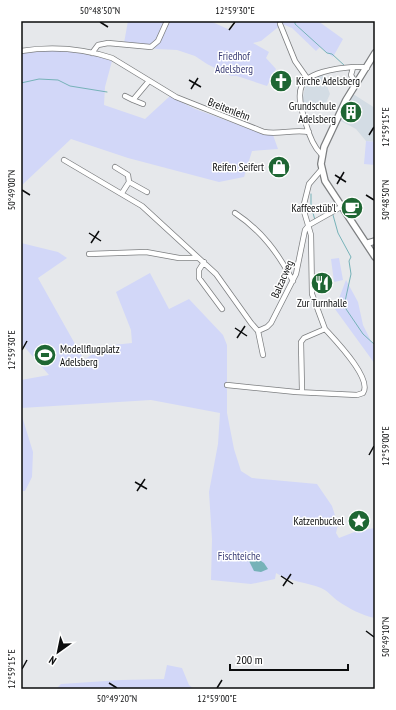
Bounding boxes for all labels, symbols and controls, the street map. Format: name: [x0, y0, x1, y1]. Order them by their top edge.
text: 50°48'50"N: [80, 4, 120, 17]
text: 12°59'30"E: [215, 4, 255, 17]
park label: Friedhof Adelsberg: [215, 49, 253, 76]
church icon: Kirche Adelsberg: [268, 68, 294, 94]
place label: Kirche Adelsberg: [296, 74, 360, 88]
street label: Breitenlehn: [206, 95, 252, 124]
place label: Grundschule Adelsberg: [289, 99, 336, 126]
building icon: Grundschule Adelsberg: [338, 99, 364, 125]
text: 12°59'15"E: [379, 107, 392, 147]
shop icon: Reifen Seifert: [266, 154, 292, 180]
place label: Reifen Seifert: [213, 160, 264, 174]
text: 50°49'00"N: [5, 170, 18, 210]
text: 50°48'50"N: [379, 180, 392, 220]
cafe icon: Kaffeestüb'l: [339, 195, 365, 221]
place label: Kaffeestüb'l: [292, 201, 336, 215]
street label: Balzacweg: [268, 258, 296, 300]
restaurant icon: Zur Turnhalle: [309, 270, 335, 296]
place label: Zur Turnhalle: [297, 296, 347, 310]
text: 12°59'30"E: [5, 330, 18, 370]
sports icon: Modellflugplatz Adelsberg: [32, 342, 58, 368]
place label: Modellflugplatz Adelsberg: [60, 342, 120, 369]
text: 12°59'00"E: [379, 426, 392, 466]
place icon: Katzenbuckel: [346, 508, 372, 534]
place label: Katzenbuckel: [293, 514, 344, 528]
park label: Fischteiche: [218, 549, 261, 563]
text: 50°49'10"N: [379, 617, 392, 657]
north arrow: [38, 632, 78, 672]
scale bar: [230, 646, 348, 672]
text: 12°59'15"E: [5, 649, 18, 689]
text: 200 m: [236, 652, 263, 667]
text: N: [46, 653, 59, 668]
text: 50°49'20"N: [97, 692, 137, 705]
text: 12°59'00"E: [197, 692, 237, 705]

